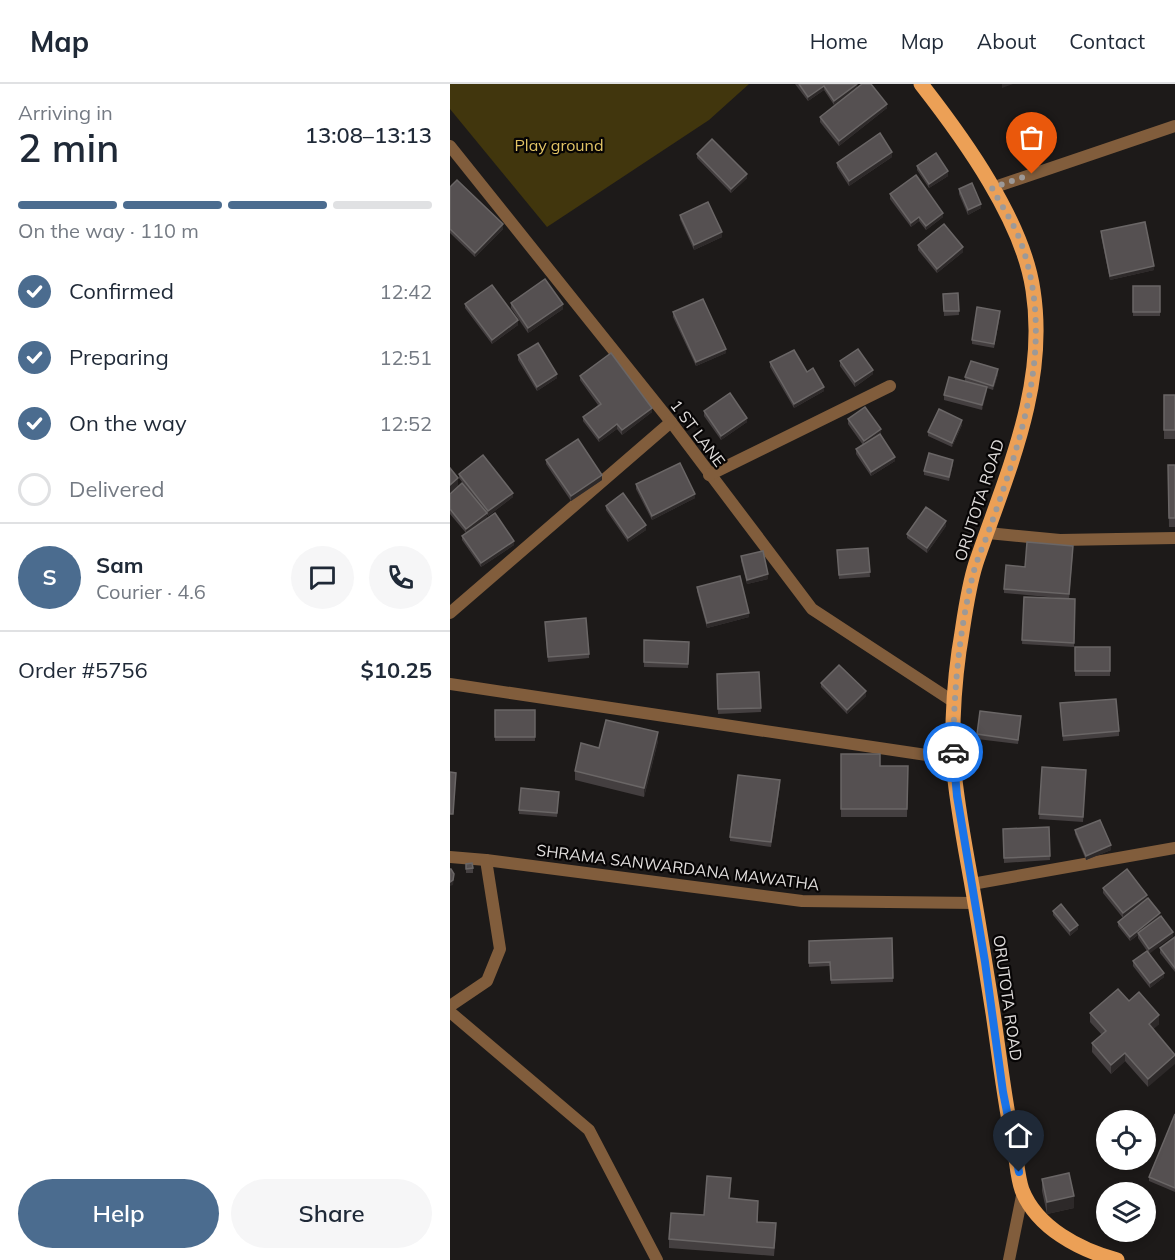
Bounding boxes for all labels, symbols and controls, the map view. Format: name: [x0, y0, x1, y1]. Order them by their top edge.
text: Map: [30, 24, 89, 59]
text: Home: [810, 28, 868, 54]
text: Map: [901, 28, 944, 54]
text: About: [977, 28, 1036, 54]
text: Contact: [1069, 28, 1145, 54]
text: Arriving in: [18, 100, 113, 125]
pin: [1006, 112, 1057, 174]
text: 13:08–13:13: [305, 121, 432, 149]
icon: bag: [1015, 121, 1048, 154]
text: 2 min: [18, 123, 119, 172]
park label: Play ground: [514, 135, 604, 155]
text: On the way · 110 m: [18, 218, 199, 243]
icon: check: [18, 275, 51, 308]
text: Confirmed: [69, 277, 174, 305]
text: 12:42: [379, 279, 432, 304]
icon: check: [18, 341, 51, 374]
text: Preparing: [69, 343, 169, 371]
text: 12:51: [379, 345, 432, 370]
street label: 1 ST LANE: [666, 395, 730, 471]
icon: check: [18, 407, 51, 440]
text: On the way: [69, 409, 187, 437]
text: 12:52: [379, 411, 432, 436]
street label: ORUTOTA ROAD: [950, 437, 1008, 563]
text: Delivered: [69, 475, 164, 503]
button: chat: [291, 546, 354, 609]
button: phone: [369, 546, 432, 609]
text: Sam: [96, 551, 144, 579]
text: S: [42, 563, 57, 591]
text: Courier · 4.6: [96, 579, 206, 604]
text: Order #5756: [18, 656, 148, 684]
text: $10.25: [361, 656, 432, 684]
courier: [923, 722, 983, 782]
icon: car: [937, 736, 970, 769]
street label: SHRAMA SANWARDANA MAWATHA: [535, 840, 821, 894]
street label: ORUTOTA ROAD: [989, 934, 1027, 1062]
pin: [993, 1110, 1044, 1172]
map controls: [1096, 1110, 1156, 1242]
button: locate: [1096, 1110, 1156, 1170]
icon: home: [1002, 1119, 1035, 1152]
button: Help: [18, 1179, 219, 1248]
button: Share: [231, 1179, 432, 1248]
button: layers: [1096, 1182, 1156, 1242]

